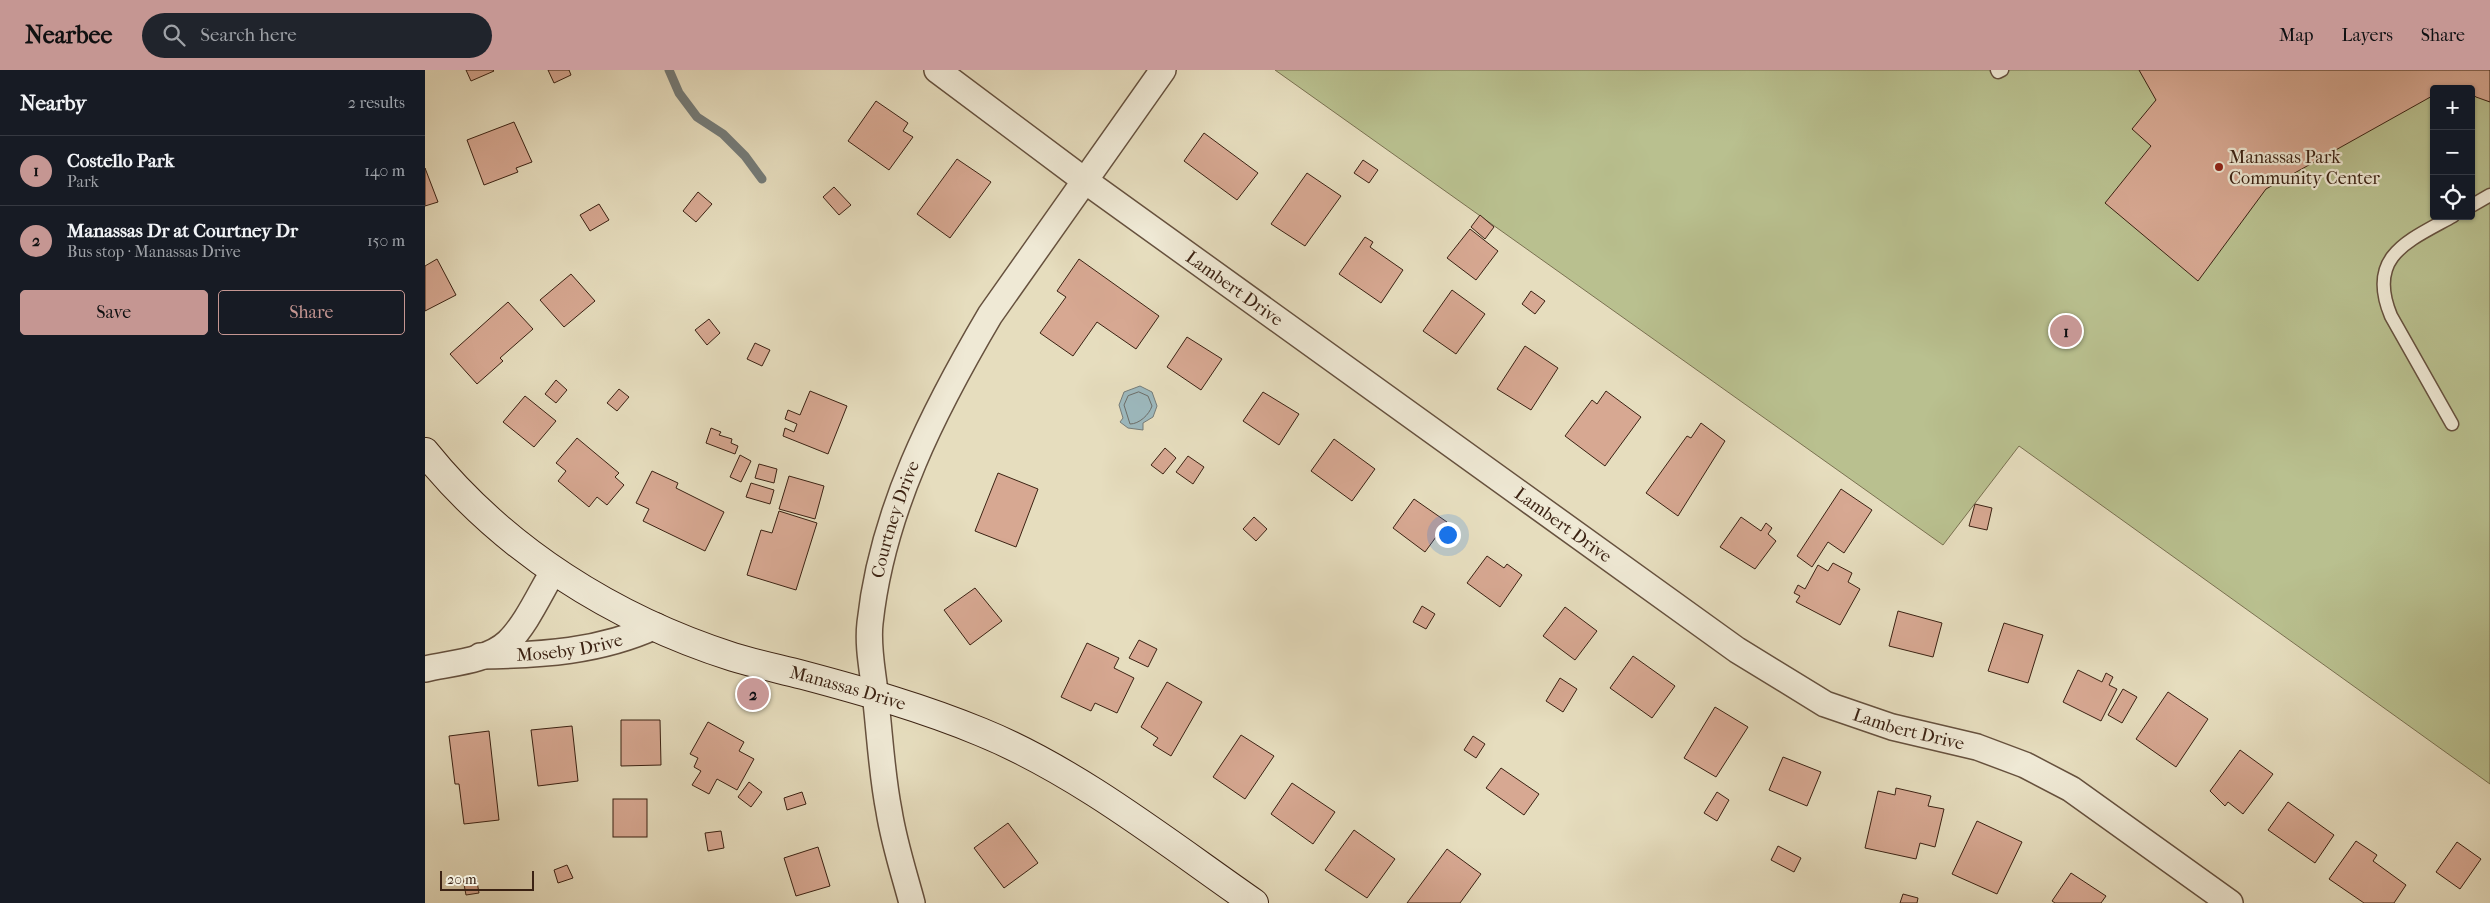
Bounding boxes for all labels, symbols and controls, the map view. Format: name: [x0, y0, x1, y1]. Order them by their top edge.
search box: [142, 13, 492, 58]
text: Nearbee: [25, 21, 112, 49]
icon: search: [160, 21, 188, 49]
text: Search here: [200, 24, 297, 46]
text: Map: [2279, 25, 2313, 46]
text: Layers: [2341, 25, 2393, 46]
text: Share: [2421, 25, 2465, 46]
map controls: [2430, 85, 2475, 220]
button: +: [2430, 85, 2475, 130]
text: Nearby: [20, 91, 86, 115]
text: 2 results: [348, 93, 405, 112]
button: −: [2430, 130, 2475, 175]
place label: Manassas Park Community Center: [2229, 147, 2380, 189]
text: Costello Park: [67, 150, 174, 172]
text: 1: [33, 161, 39, 180]
text: 140 m: [364, 161, 405, 180]
marker: Manassas Park Community Center: [2213, 161, 2225, 173]
text: Park: [67, 172, 99, 191]
button: locate: [2430, 175, 2475, 220]
text: Manassas Dr at Courtney Dr: [67, 220, 298, 242]
text: 2: [32, 231, 40, 250]
text: 150 m: [367, 231, 405, 250]
text: Bus stop · Manassas Drive: [67, 242, 241, 261]
street label: Lambert Drive: [1182, 247, 1287, 331]
button: Save: [20, 290, 208, 335]
button: Share: [218, 290, 405, 335]
pin: 1: [2050, 312, 2082, 350]
street label: Courtney Drive: [867, 458, 924, 580]
street label: Lambert Drive: [1510, 483, 1616, 567]
your location: [1435, 522, 1461, 548]
street label: Moseby Drive: [516, 629, 625, 666]
street label: Manassas Drive: [787, 662, 908, 715]
pin: 2: [737, 675, 769, 713]
street label: Lambert Drive: [1850, 704, 1966, 755]
scale bar: [440, 868, 534, 891]
text: 20 m: [447, 871, 477, 888]

